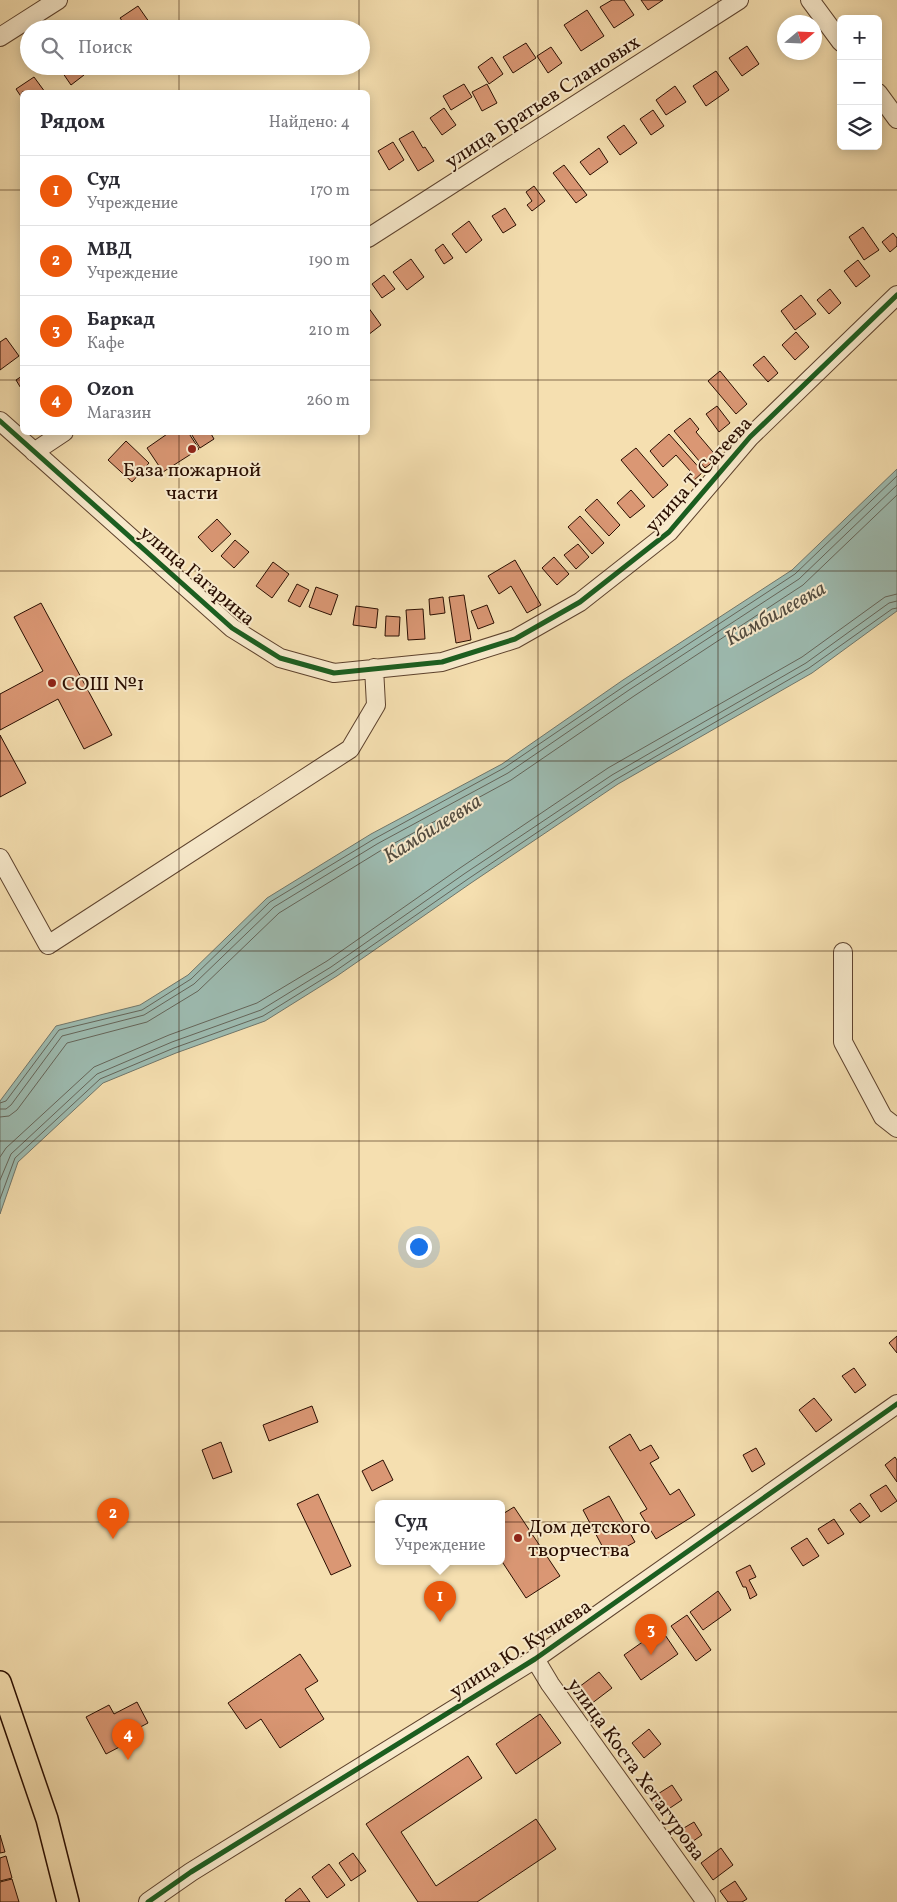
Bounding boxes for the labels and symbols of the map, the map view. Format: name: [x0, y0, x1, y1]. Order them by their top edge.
north arrow: [777, 15, 822, 60]
street label: улица Братьев Слановых: [440, 29, 646, 176]
street label: улица Т. Сагеева: [639, 411, 760, 540]
marker: База пожарной части: [186, 443, 198, 455]
place label: База пожарной части: [123, 457, 261, 508]
street label: улица Гагарина: [133, 520, 261, 633]
water label: Камбилеевка: [720, 575, 831, 654]
place label: СОШ №1: [62, 671, 145, 699]
marker: СОШ №1: [46, 677, 58, 689]
water label: Камбилеевка: [378, 787, 488, 871]
your location: [406, 1234, 432, 1260]
pin: 2: [97, 1498, 129, 1539]
place label: Дом детского творчества: [528, 1514, 650, 1565]
marker: Дом детского творчества: [512, 1532, 524, 1544]
pin: 1: [424, 1581, 456, 1622]
street label: улица Ю. Кучиева: [445, 1593, 597, 1706]
pin: 3: [635, 1614, 667, 1655]
street label: улица Коста Хетагурова: [560, 1673, 711, 1867]
pin: 4: [112, 1719, 144, 1760]

